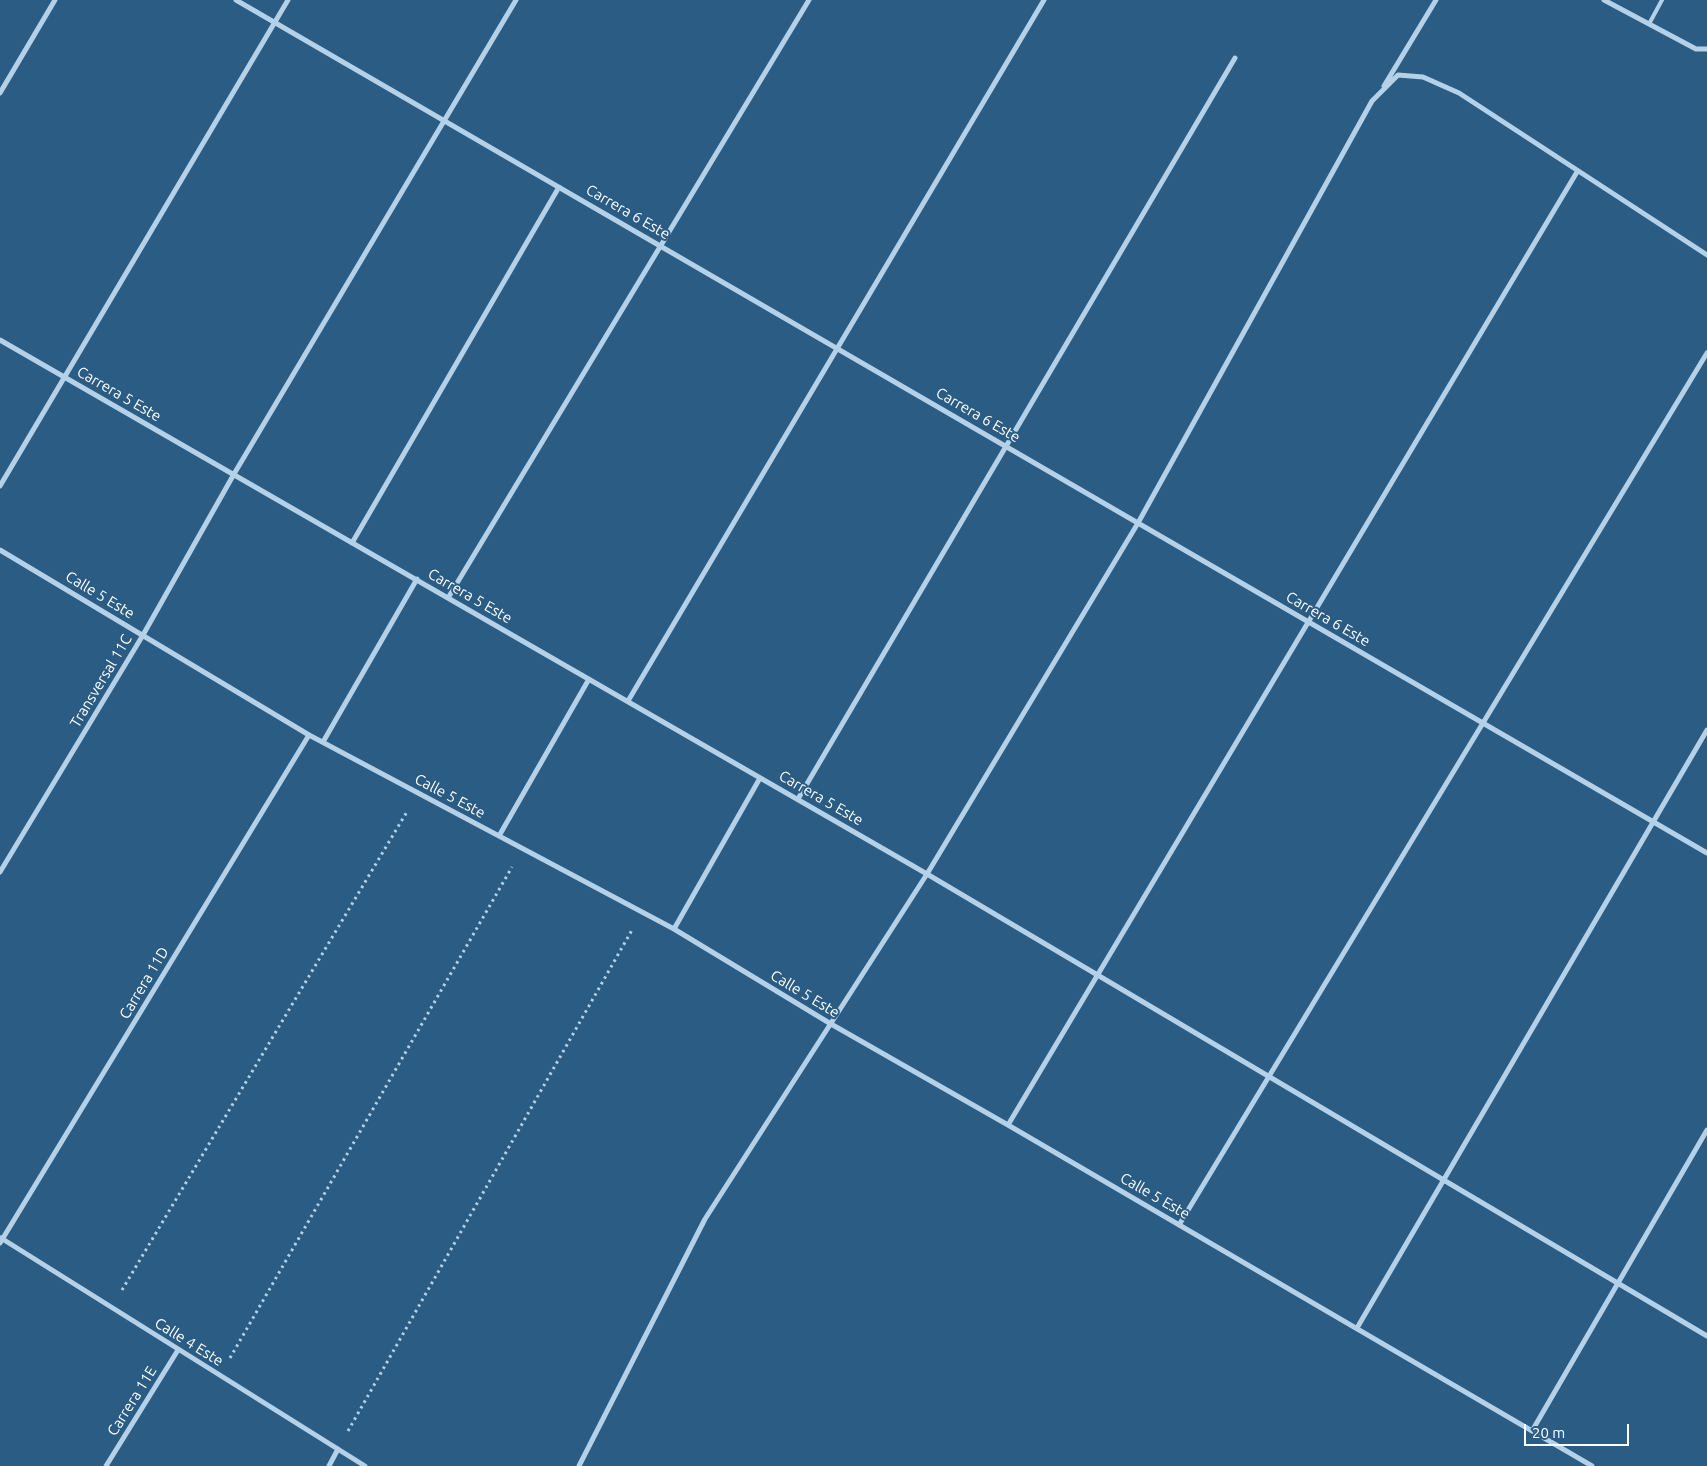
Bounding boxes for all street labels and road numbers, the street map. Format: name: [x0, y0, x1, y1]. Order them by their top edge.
street label: Carrera 6 Este: [583, 181, 673, 243]
street label: Carrera 5 Este: [74, 363, 164, 425]
street label: Carrera 6 Este: [933, 384, 1023, 446]
street label: Carrera 5 Este: [425, 565, 515, 627]
street label: Calle 5 Este: [62, 567, 138, 623]
street label: Carrera 6 Este: [1283, 588, 1373, 650]
street label: Transversal 11C: [66, 631, 136, 731]
street label: Carrera 5 Este: [776, 767, 866, 829]
street label: Calle 5 Este: [412, 770, 488, 822]
street label: Carrera 11D: [115, 944, 173, 1022]
street label: Calle 5 Este: [767, 966, 843, 1022]
street label: Calle 5 Este: [1117, 1169, 1193, 1223]
street label: Calle 4 Este: [151, 1314, 227, 1370]
street label: Carrera 11E: [104, 1363, 160, 1439]

